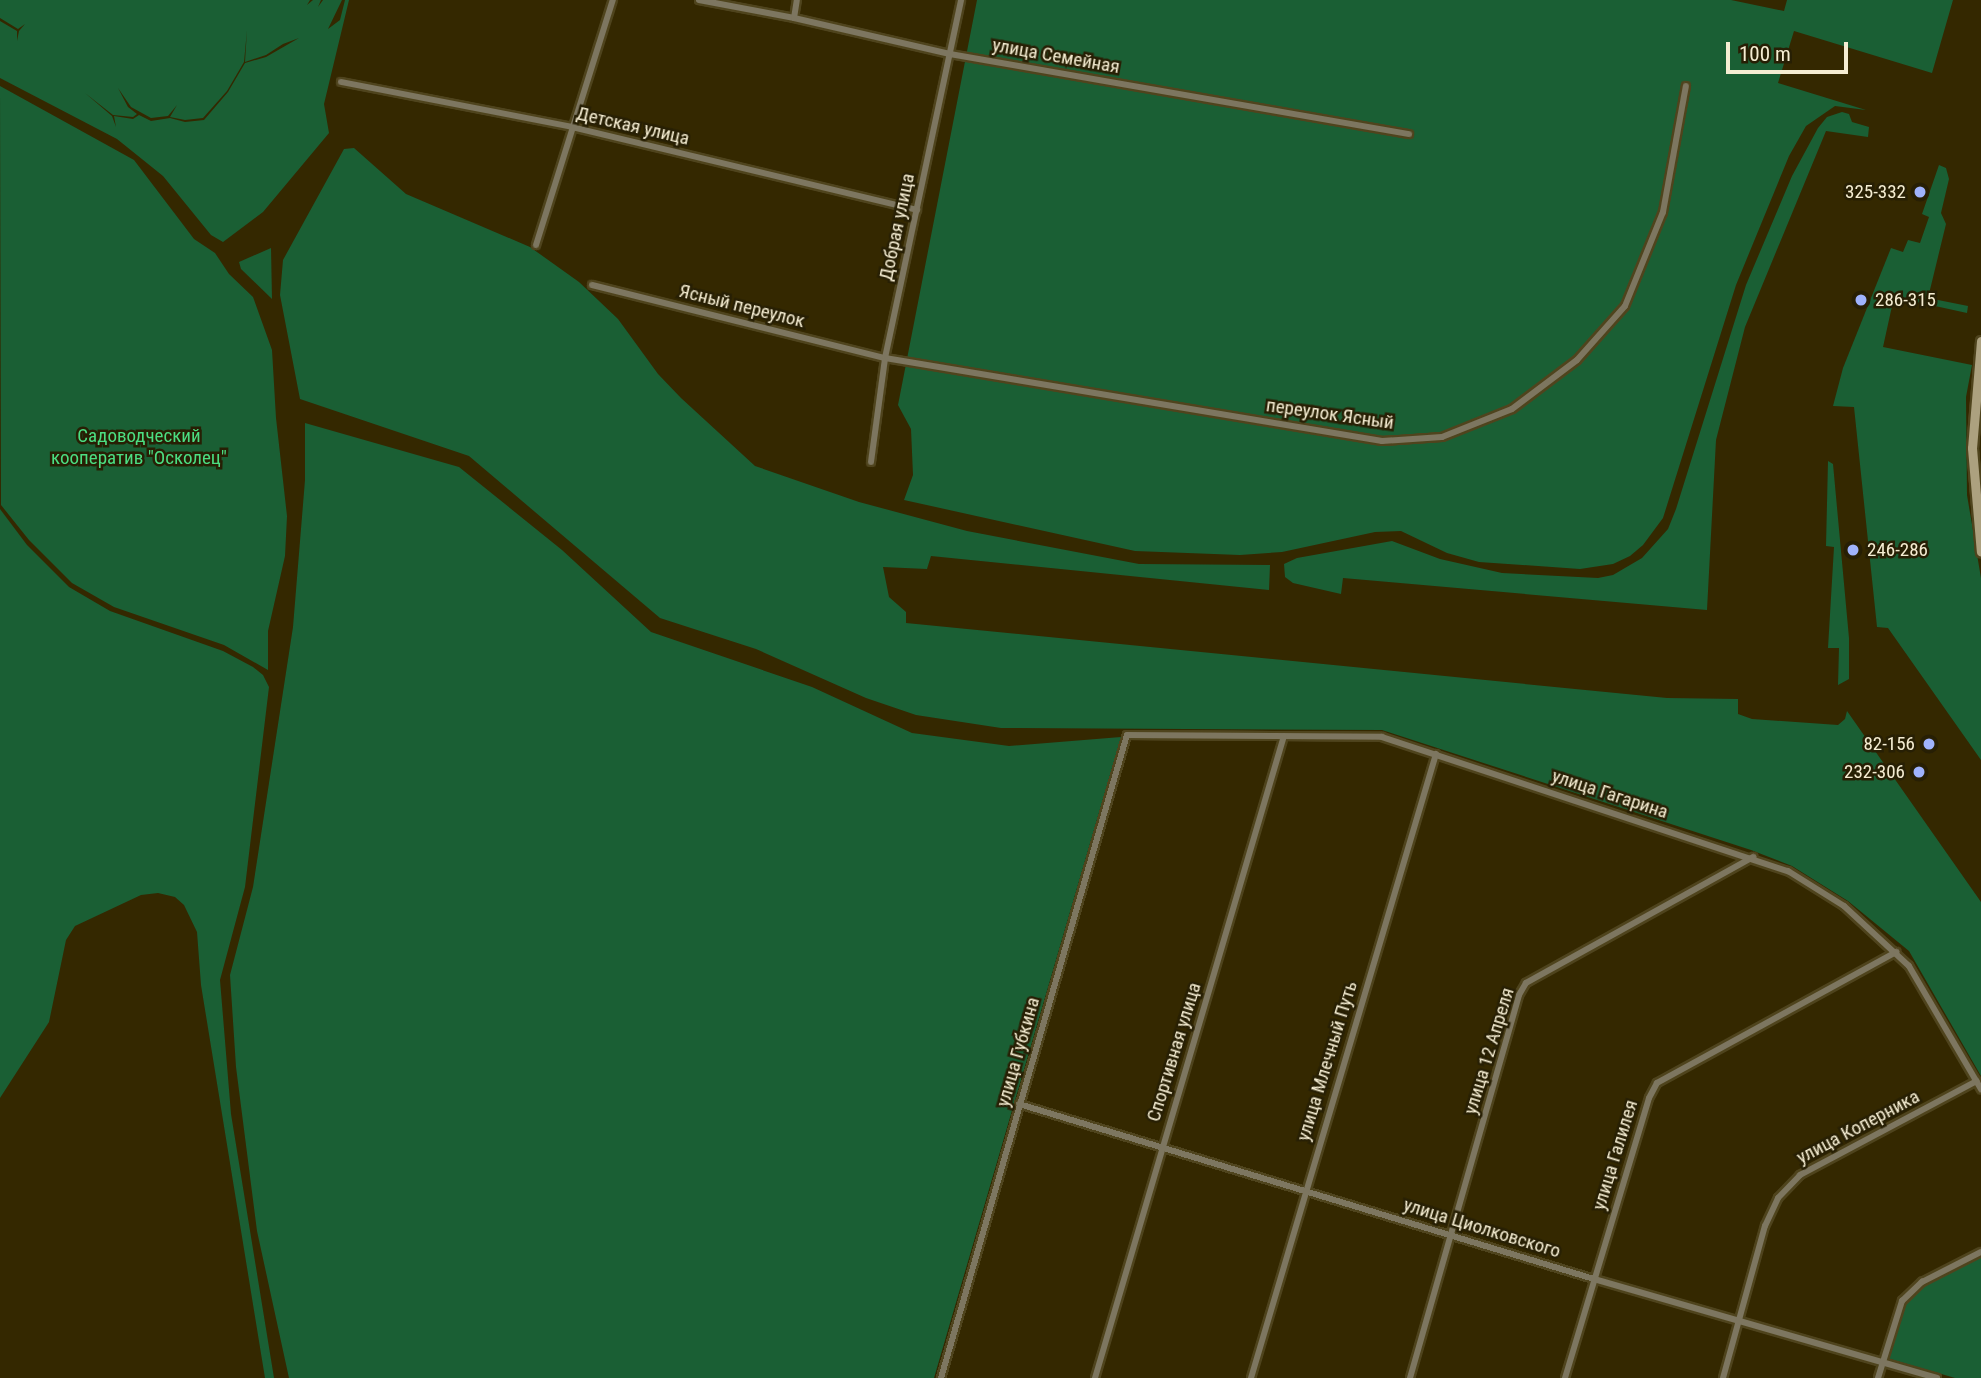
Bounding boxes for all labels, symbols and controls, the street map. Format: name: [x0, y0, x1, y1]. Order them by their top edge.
scale bar: [1729, 28, 1852, 72]
street label: улица Семейная: [991, 34, 1121, 78]
text: 100 m: [1739, 42, 1791, 66]
street label: Детская улица: [574, 102, 692, 150]
street label: Добрая улица: [875, 171, 919, 283]
place label: 325-332: [1845, 181, 1906, 203]
marker: 325-332: [1912, 184, 1928, 200]
street label: Ясный переулок: [677, 279, 807, 333]
place label: 286-315: [1875, 289, 1936, 311]
marker: 286-315: [1853, 292, 1869, 308]
street label: переулок Ясный: [1265, 394, 1395, 434]
park label: Садоводческий кооператив "Осколец": [51, 425, 227, 469]
place label: 246-286: [1867, 539, 1928, 561]
marker: 246-286: [1845, 542, 1861, 558]
place label: 82-156: [1863, 733, 1915, 755]
marker: 82-156: [1921, 736, 1937, 752]
place label: 232-306: [1844, 761, 1905, 783]
marker: 232-306: [1911, 764, 1927, 780]
street label: улица Гагарина: [1549, 765, 1671, 823]
street label: улица Млечный Путь: [1292, 978, 1362, 1144]
street label: Спортивная улица: [1142, 980, 1206, 1124]
street label: улица 12 Апреля: [1459, 985, 1519, 1117]
street label: улица Губкина: [991, 995, 1045, 1109]
street label: улица Коперника: [1793, 1085, 1923, 1169]
street label: улица Галилея: [1587, 1097, 1643, 1213]
street label: улица Циолковского: [1401, 1193, 1563, 1263]

